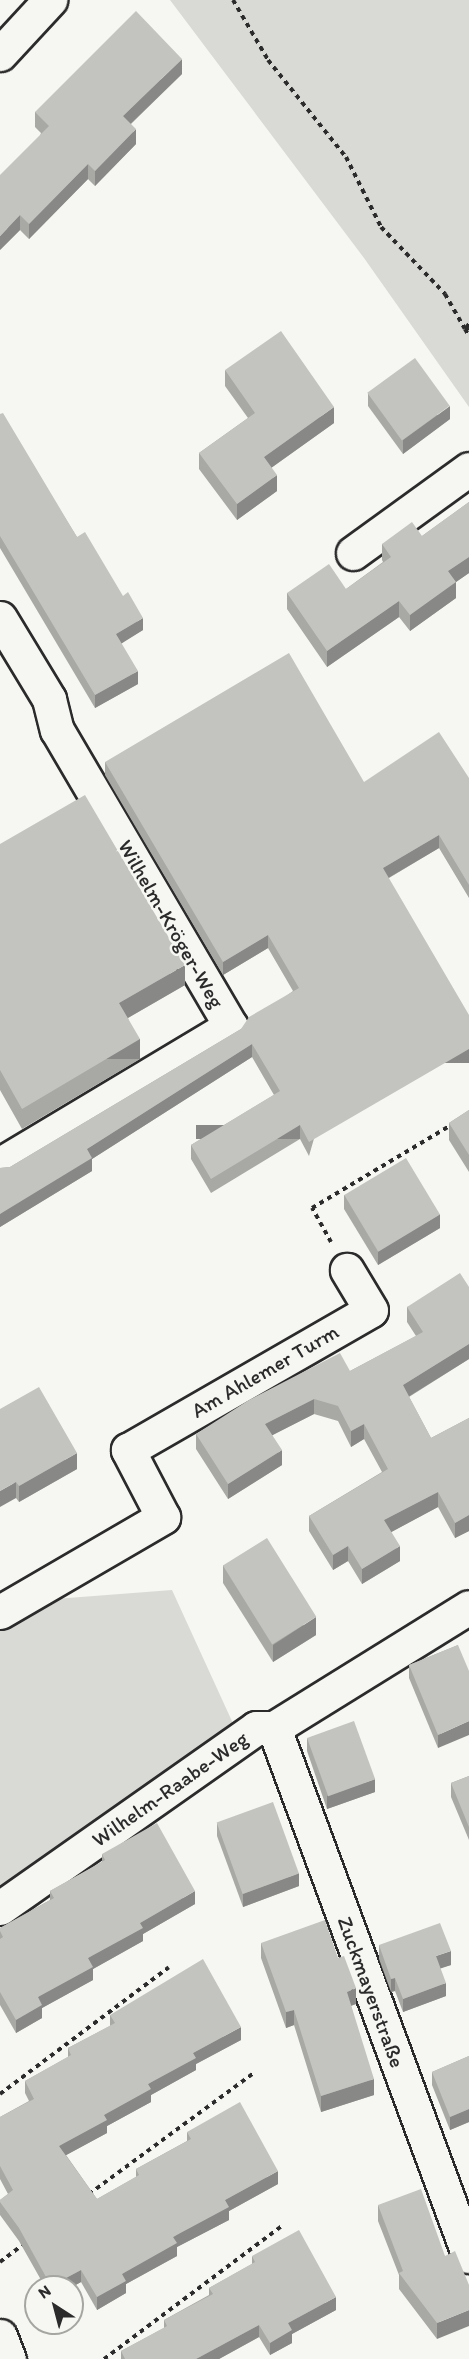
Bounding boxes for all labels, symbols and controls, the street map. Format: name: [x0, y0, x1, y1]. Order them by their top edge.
street label: Wilhelm-Kröger-Weg: [113, 835, 229, 1013]
street label: Am Ahlemer Turm: [188, 1319, 342, 1423]
street label: Wilhelm-Raabe-Weg: [87, 1726, 253, 1852]
street label: Zuckmayerstraße: [332, 1913, 410, 2071]
north arrow: [24, 2275, 84, 2335]
text: N: [34, 2281, 54, 2303]

